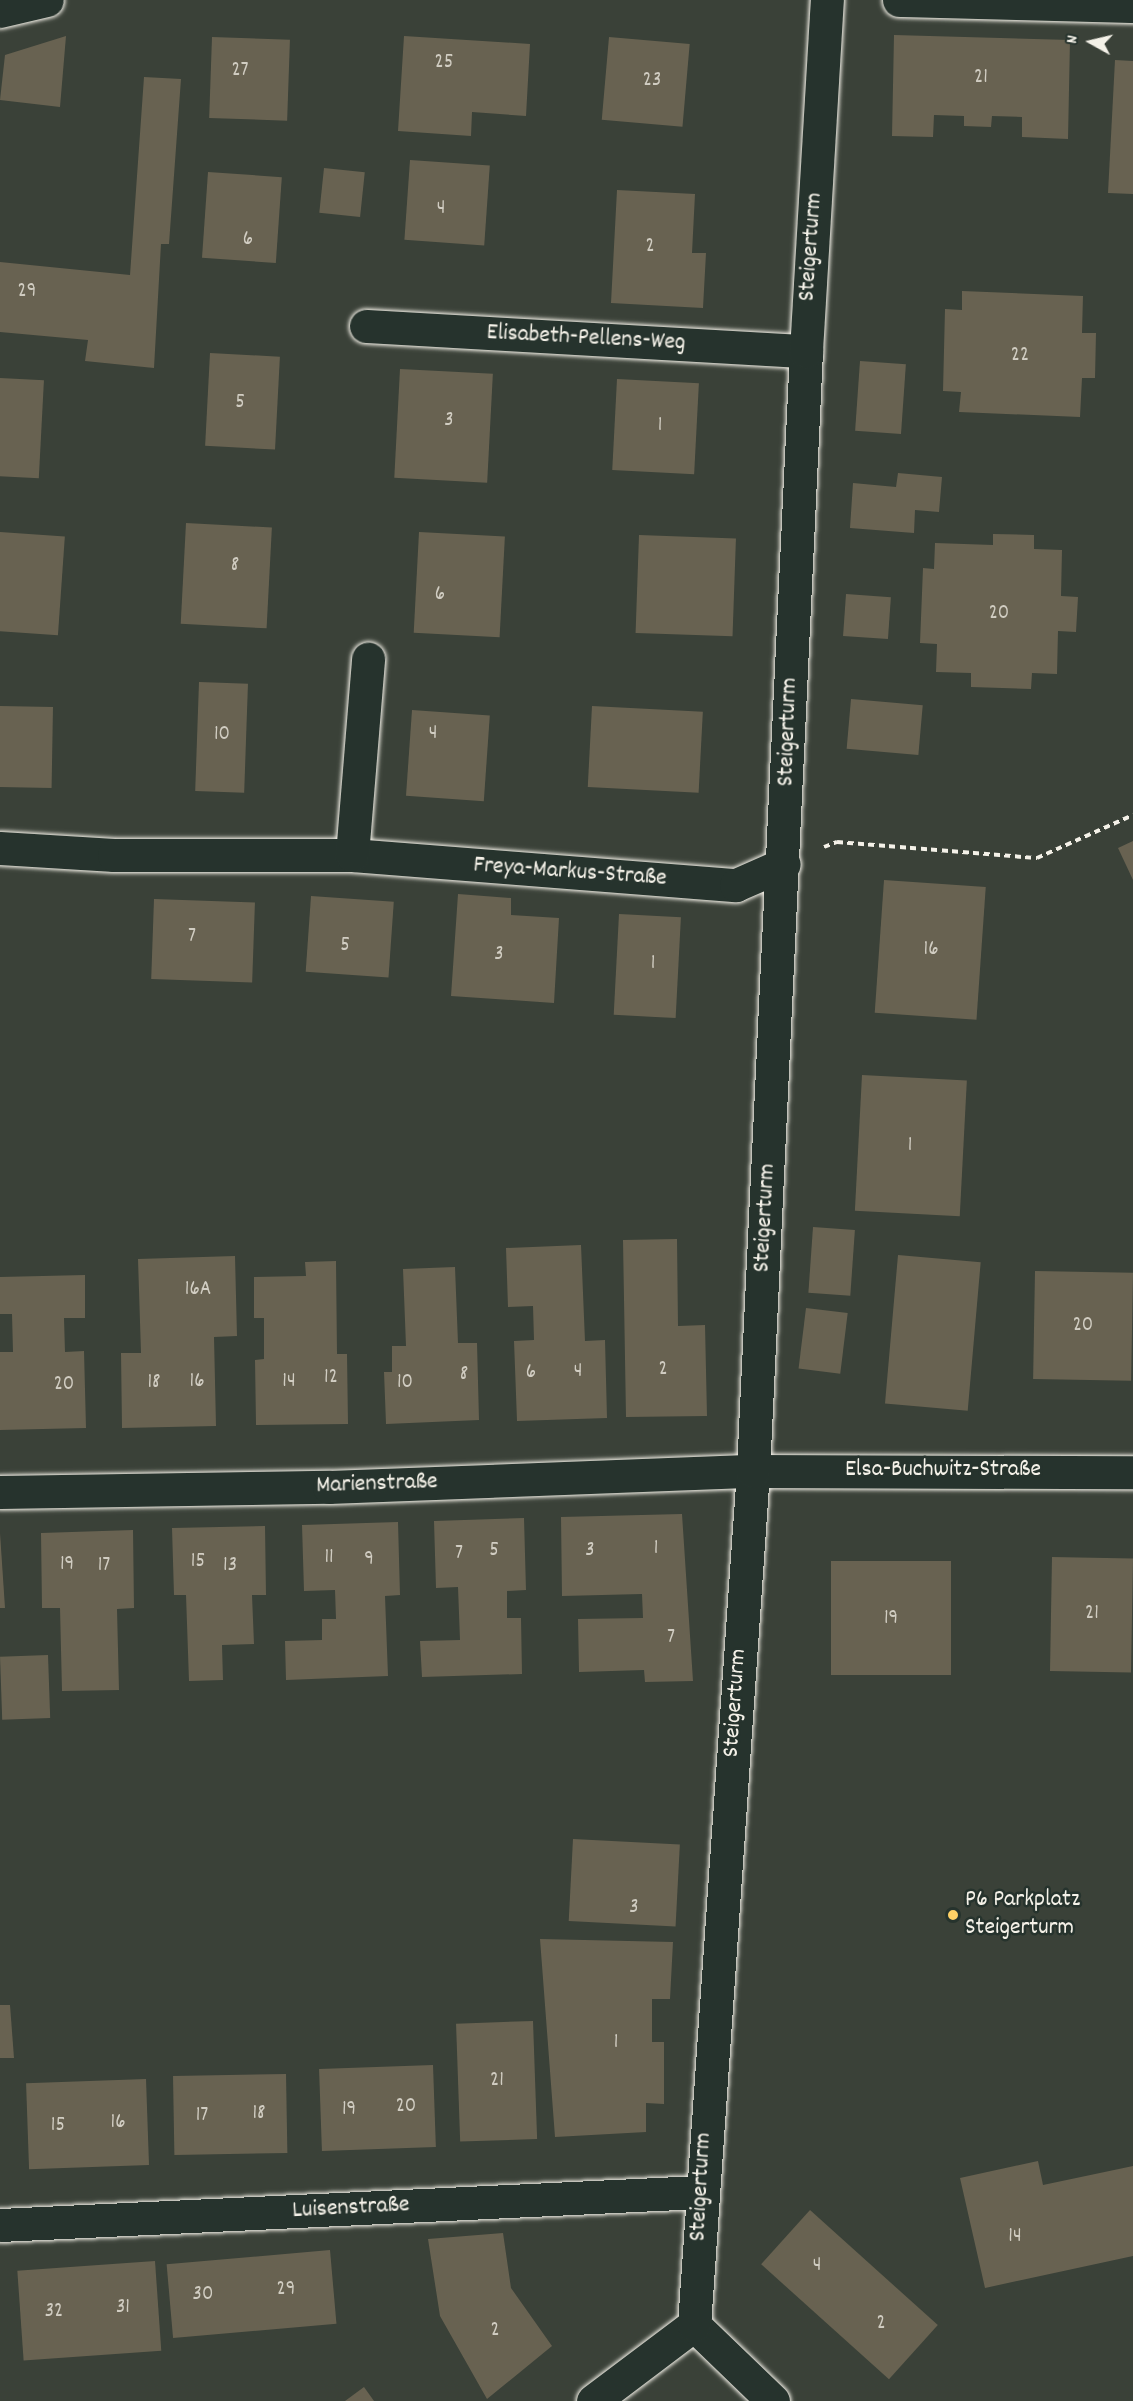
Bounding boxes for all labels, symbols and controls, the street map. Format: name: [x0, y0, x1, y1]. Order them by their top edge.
north arrow: [1061, 12, 1121, 72]
text: N: [1061, 34, 1085, 45]
house number: 25: [435, 50, 453, 76]
house number: 27: [231, 58, 249, 84]
house number: 21: [974, 65, 988, 91]
house number: 23: [643, 68, 661, 94]
street label: Steigerturm: [794, 192, 830, 302]
house number: 4: [437, 196, 445, 222]
house number: 6: [243, 227, 253, 253]
house number: 2: [645, 234, 655, 260]
house number: 29: [18, 279, 36, 305]
street label: Elisabeth-Pellens-Weg: [486, 319, 686, 359]
house number: 22: [1011, 343, 1029, 369]
house number: 5: [235, 390, 245, 416]
house number: 3: [444, 408, 454, 434]
house number: 1: [658, 413, 662, 439]
house number: 8: [231, 553, 239, 579]
house number: 6: [435, 582, 445, 608]
house number: 20: [989, 601, 1009, 627]
street label: Steigerturm: [773, 677, 805, 787]
house number: 4: [429, 721, 437, 747]
house number: 10: [214, 722, 230, 748]
street label: Freya-Markus-Straße: [472, 852, 668, 894]
house number: 7: [188, 924, 196, 950]
house number: 5: [340, 933, 350, 959]
house number: 16: [924, 937, 938, 963]
house number: 3: [494, 942, 504, 968]
house number: 1: [651, 951, 655, 977]
house number: 1: [908, 1133, 912, 1159]
street label: Steigerturm: [749, 1163, 783, 1273]
house number: 16A: [185, 1277, 211, 1303]
house number: 20: [1073, 1313, 1093, 1339]
house number: 2: [658, 1357, 668, 1383]
house number: 4: [574, 1359, 582, 1385]
house number: 6: [526, 1360, 536, 1386]
house number: 8: [460, 1362, 468, 1388]
house number: 12: [324, 1365, 338, 1391]
house number: 16: [190, 1369, 204, 1395]
house number: 14: [282, 1369, 296, 1395]
house number: 18: [147, 1370, 161, 1396]
house number: 10: [397, 1370, 413, 1396]
house number: 20: [54, 1372, 74, 1398]
street label: Elsa-Buchwitz-Straße: [845, 1457, 1041, 1485]
street label: Marienstraße: [316, 1468, 438, 1502]
house number: 1: [654, 1536, 658, 1562]
house number: 5: [489, 1538, 499, 1564]
house number: 3: [585, 1538, 595, 1564]
house number: 7: [455, 1541, 463, 1567]
house number: 11: [324, 1545, 334, 1571]
house number: 9: [364, 1547, 374, 1573]
house number: 15: [191, 1549, 205, 1575]
house number: 19: [60, 1552, 74, 1578]
house number: 17: [98, 1553, 110, 1579]
house number: 13: [223, 1553, 237, 1579]
house number: 21: [1085, 1601, 1099, 1627]
house number: 19: [884, 1606, 898, 1632]
house number: 7: [667, 1625, 675, 1651]
street label: Steigerturm: [718, 1648, 754, 1758]
place label: P6 Parkplatz Steigerturm: [965, 1887, 1080, 1943]
house number: 3: [629, 1895, 639, 1921]
marker: P6 Parkplatz Steigerturm: [946, 1908, 960, 1922]
house number: 1: [614, 2030, 618, 2056]
house number: 21: [490, 2068, 504, 2094]
house number: 20: [396, 2094, 416, 2120]
house number: 19: [342, 2097, 356, 2123]
house number: 18: [252, 2101, 266, 2127]
house number: 17: [196, 2103, 208, 2129]
house number: 16: [111, 2110, 125, 2136]
house number: 15: [51, 2113, 65, 2139]
street label: Steigerturm: [685, 2132, 719, 2242]
street label: Luisenstraße: [292, 2192, 410, 2226]
house number: 14: [1008, 2224, 1022, 2250]
house number: 4: [813, 2253, 821, 2279]
house number: 29: [277, 2277, 295, 2303]
house number: 30: [193, 2282, 213, 2308]
house number: 31: [116, 2295, 130, 2321]
house number: 32: [45, 2299, 63, 2325]
house number: 2: [876, 2311, 886, 2337]
house number: 2: [490, 2318, 500, 2344]

